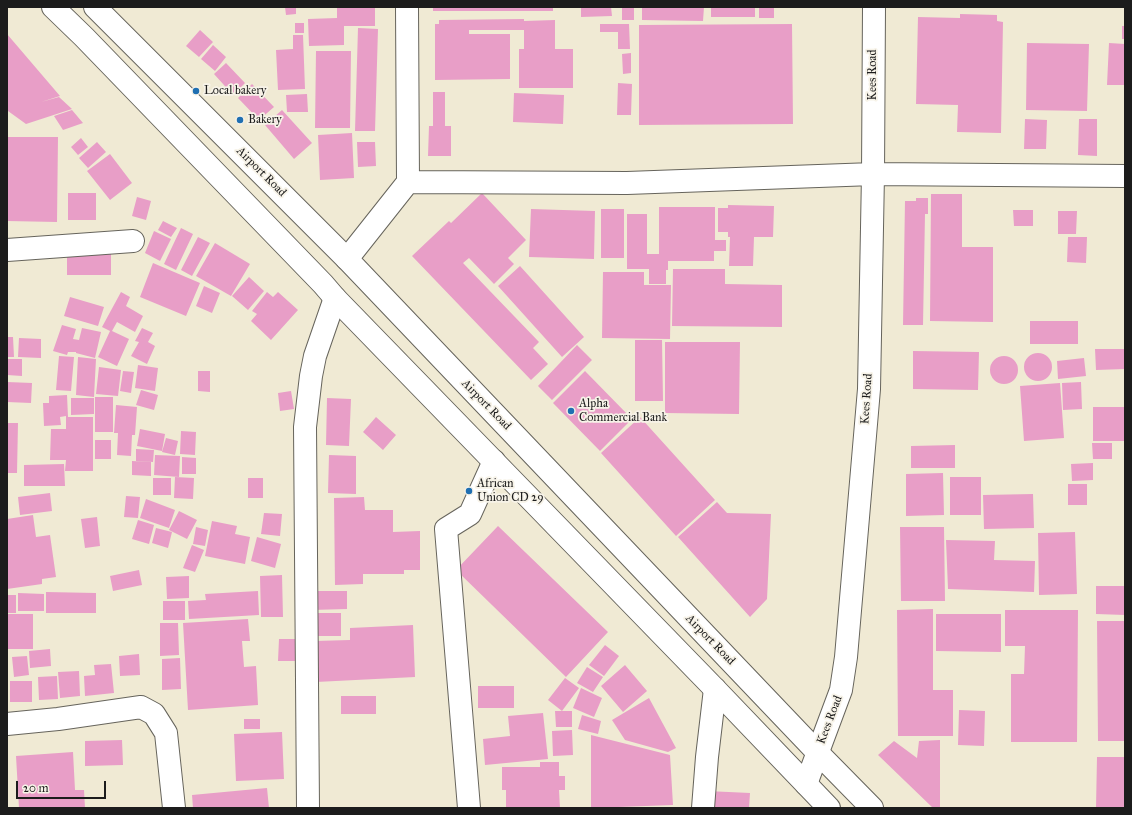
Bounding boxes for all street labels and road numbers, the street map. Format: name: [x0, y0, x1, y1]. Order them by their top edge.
street label: Kees Road: [866, 50, 880, 100]
street label: Airport Road: [233, 144, 289, 200]
street label: Kees Road: [858, 373, 876, 425]
street label: Airport Road: [458, 377, 514, 433]
street label: Airport Road: [682, 612, 738, 668]
street label: Kees Road: [814, 694, 846, 746]

